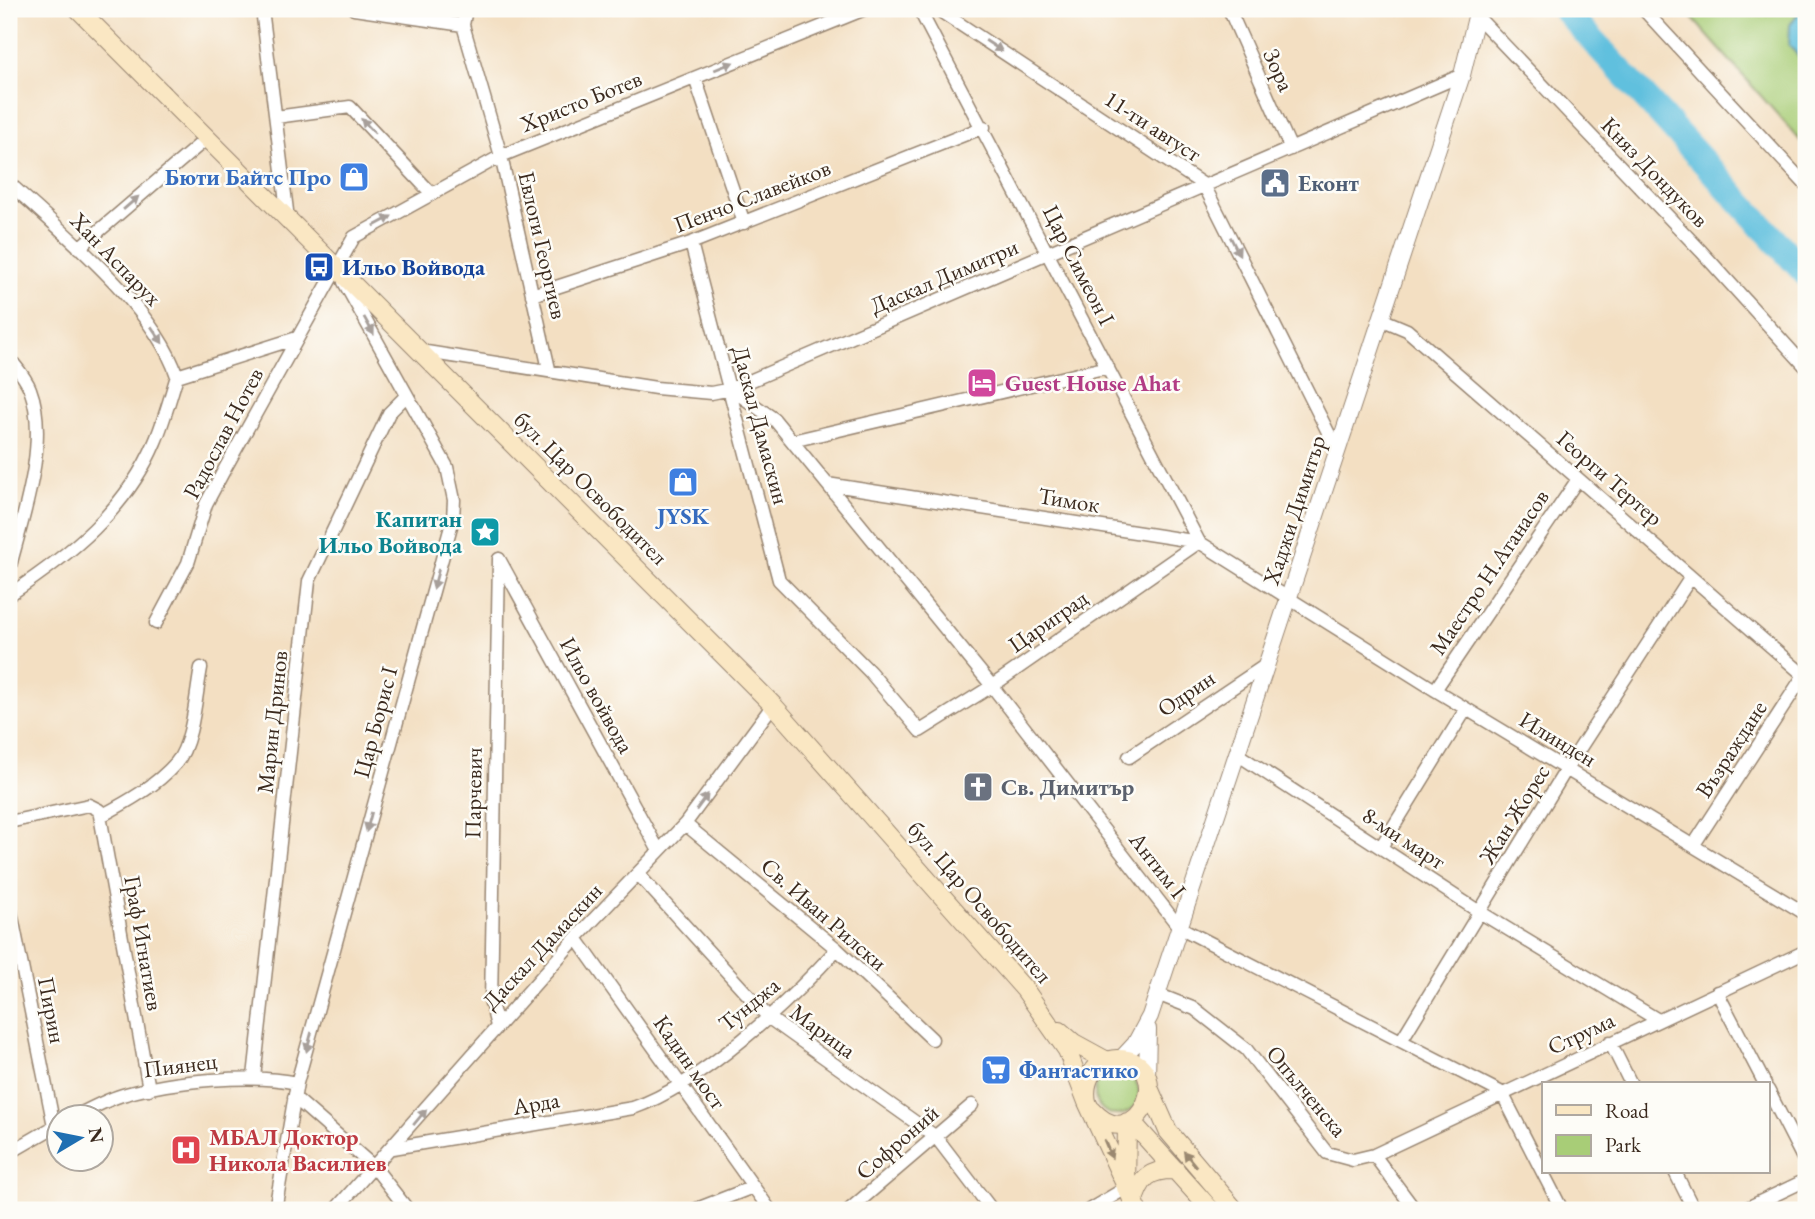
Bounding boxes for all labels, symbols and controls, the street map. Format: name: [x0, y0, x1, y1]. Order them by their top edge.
one-way arrow: [984, 40, 1004, 53]
street label: Зора: [1256, 44, 1302, 97]
one-way arrow: [713, 61, 734, 72]
street label: Христо Ботев: [515, 63, 646, 139]
street label: 11-ти август: [1099, 83, 1208, 169]
street label: Княз Дондуков: [1595, 110, 1716, 234]
one-way arrow: [360, 118, 377, 135]
street label: Пенчо Славейков: [669, 152, 835, 240]
shop icon: Бюти Байтс Про: [337, 160, 371, 194]
place label: Бюти Байтс Про: [165, 162, 331, 192]
public building icon: Еконт: [1258, 166, 1292, 200]
street label: Евлоги Георгиев: [511, 168, 575, 322]
place label: Еконт: [1298, 168, 1359, 198]
one-way arrow: [122, 195, 140, 211]
street label: Цар Симеон I: [1036, 200, 1122, 330]
street label: Хан Аспарух: [63, 205, 168, 312]
one-way arrow: [373, 215, 393, 227]
street label: Даскал Димитри: [865, 231, 1023, 321]
one-way arrow: [1229, 236, 1240, 256]
bus stop icon: Ильо Войвода: [302, 250, 336, 284]
place label: Ильо Войвода: [342, 252, 486, 282]
one-way arrow: [363, 316, 375, 336]
one-way arrow: [150, 326, 163, 345]
street label: Даскал Дамаскин: [725, 342, 797, 508]
street label: Радослав Нотев: [176, 362, 270, 504]
hotel icon: Guest House Ahat: [965, 366, 999, 400]
place label: Guest House Ahat: [1005, 368, 1181, 398]
street label: бул. Цар Освободител: [508, 405, 674, 571]
street label: Георги Тертер: [1551, 424, 1669, 532]
street label: Хаджи Димитър: [1255, 431, 1332, 590]
shop icon: JYSK: [666, 465, 700, 499]
street label: Тимок: [1036, 480, 1102, 520]
street label: Маестро Н.Атанасов: [1422, 483, 1556, 661]
place label: JYSK: [655, 501, 710, 531]
place label: Капитан Ильо Войвода: [319, 504, 463, 560]
place icon: Капитан Ильо Войвода: [468, 515, 502, 549]
one-way arrow: [430, 569, 441, 591]
street label: Цариград: [1002, 582, 1094, 659]
street label: Ильо войвода: [553, 632, 642, 759]
street label: Марин Дринов: [250, 649, 294, 795]
street label: Цар Борис I: [346, 663, 404, 781]
street label: Одрин: [1151, 663, 1221, 723]
street label: Възраждане: [1688, 695, 1774, 803]
street label: Илинден: [1514, 704, 1602, 774]
street label: Парчевич: [457, 747, 489, 839]
street label: Жан Жорес: [1471, 759, 1556, 870]
church icon: Св. Димитър: [961, 770, 995, 804]
place label: Св. Димитър: [1001, 772, 1134, 802]
one-way arrow: [695, 792, 709, 811]
street label: 8-ми март: [1357, 800, 1452, 876]
one-way arrow: [363, 811, 374, 833]
street label: бул. Цар Освободител: [901, 814, 1059, 990]
street label: Антим I: [1122, 825, 1193, 904]
street label: Св. Иван Рилски: [755, 851, 893, 977]
street label: Граф Игнатиев: [117, 873, 171, 1013]
street label: Даскал Дамаскин: [475, 876, 609, 1016]
street label: Тунджа: [712, 970, 787, 1038]
street label: Пирин: [31, 974, 73, 1046]
street label: Марица: [784, 997, 863, 1066]
street label: Струма: [1543, 1004, 1620, 1062]
street label: Кадин мост: [647, 1009, 734, 1115]
one-way arrow: [303, 1031, 313, 1052]
street label: Опълченска: [1260, 1039, 1355, 1144]
street label: Пиянец: [141, 1046, 219, 1084]
supermarket icon: Фантастико: [979, 1053, 1013, 1087]
place label: Фантастико: [1019, 1055, 1139, 1085]
legend: [1542, 1082, 1770, 1174]
street label: Арда: [509, 1084, 563, 1122]
text: Road: [1605, 1097, 1649, 1124]
street label: Софроний: [849, 1098, 945, 1186]
north arrow: [46, 1104, 116, 1174]
one-way arrow: [412, 1108, 428, 1126]
place label: МБАЛ Доктор Никола Василиев: [209, 1122, 387, 1178]
text: N: [83, 1125, 110, 1145]
text: Park: [1605, 1131, 1642, 1158]
hospital icon: МБАЛ Доктор Никола Василиев: [169, 1133, 203, 1167]
one-way arrow: [1103, 1139, 1114, 1160]
one-way arrow: [1183, 1150, 1198, 1168]

